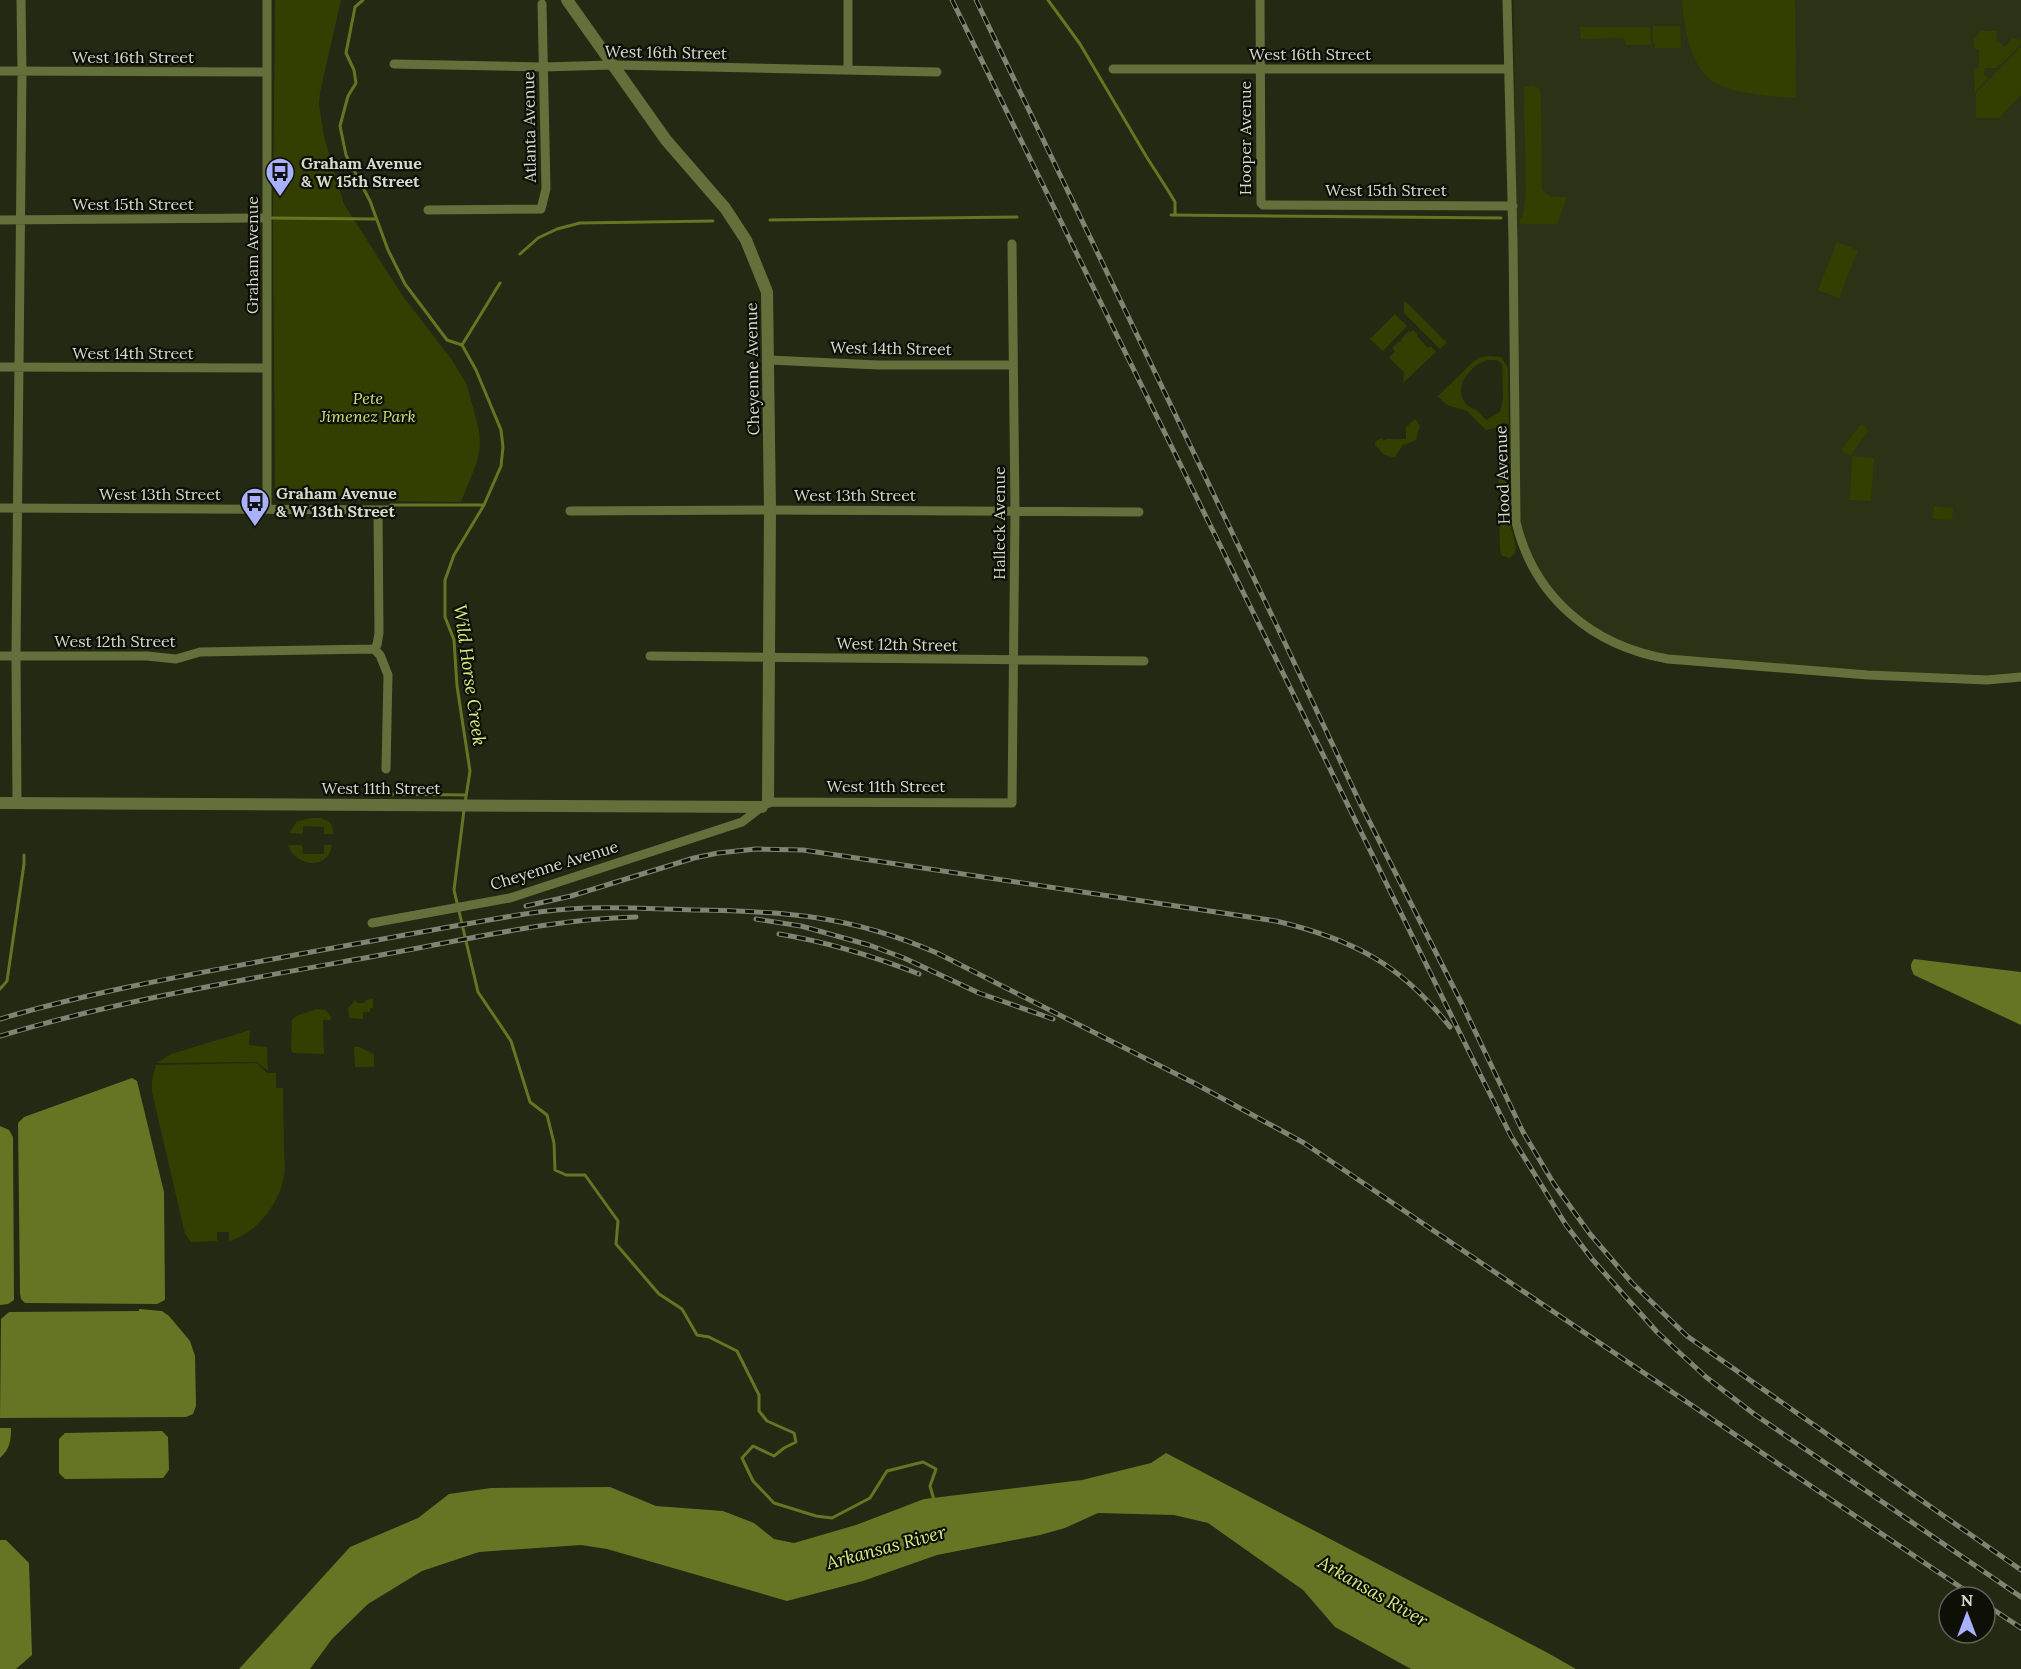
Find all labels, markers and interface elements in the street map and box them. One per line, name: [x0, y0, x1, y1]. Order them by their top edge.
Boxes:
street label: West 16th Street: [605, 41, 728, 63]
street label: West 16th Street: [1249, 44, 1372, 64]
street label: West 16th Street: [72, 47, 195, 67]
street label: Atlanta Avenue: [518, 71, 540, 184]
street label: Hooper Avenue: [1235, 80, 1255, 195]
place label: Graham Avenue & W 15th Street: [301, 153, 422, 191]
bus stop icon: Graham Avenue & W 15th Street: [264, 156, 296, 198]
street label: West 15th Street: [1325, 180, 1448, 200]
street label: West 15th Street: [72, 194, 195, 214]
street label: Graham Avenue: [242, 196, 262, 314]
street label: Cheyenne Avenue: [741, 302, 763, 436]
street label: West 14th Street: [830, 337, 953, 359]
street label: West 14th Street: [72, 343, 195, 363]
park label: Pete Jimenez Park: [319, 388, 416, 426]
street label: Hood Avenue: [1490, 425, 1514, 525]
street label: Halleck Avenue: [989, 466, 1009, 580]
place label: Graham Avenue & W 13th Street: [276, 483, 397, 521]
street label: West 13th Street: [99, 484, 222, 504]
street label: West 13th Street: [794, 485, 917, 505]
bus stop icon: Graham Avenue & W 13th Street: [239, 486, 271, 528]
water label: Wild Horse Creek: [449, 603, 491, 747]
street label: West 12th Street: [54, 631, 177, 651]
street label: West 12th Street: [836, 633, 959, 655]
street label: West 11th Street: [827, 776, 946, 796]
street label: West 11th Street: [322, 778, 441, 798]
street label: Cheyenne Avenue: [488, 836, 621, 894]
water label: Arkansas River: [823, 1520, 949, 1574]
water label: Arkansas River: [1313, 1550, 1433, 1632]
north arrow: [1937, 1585, 1997, 1645]
text: N: [1961, 1590, 1973, 1610]

